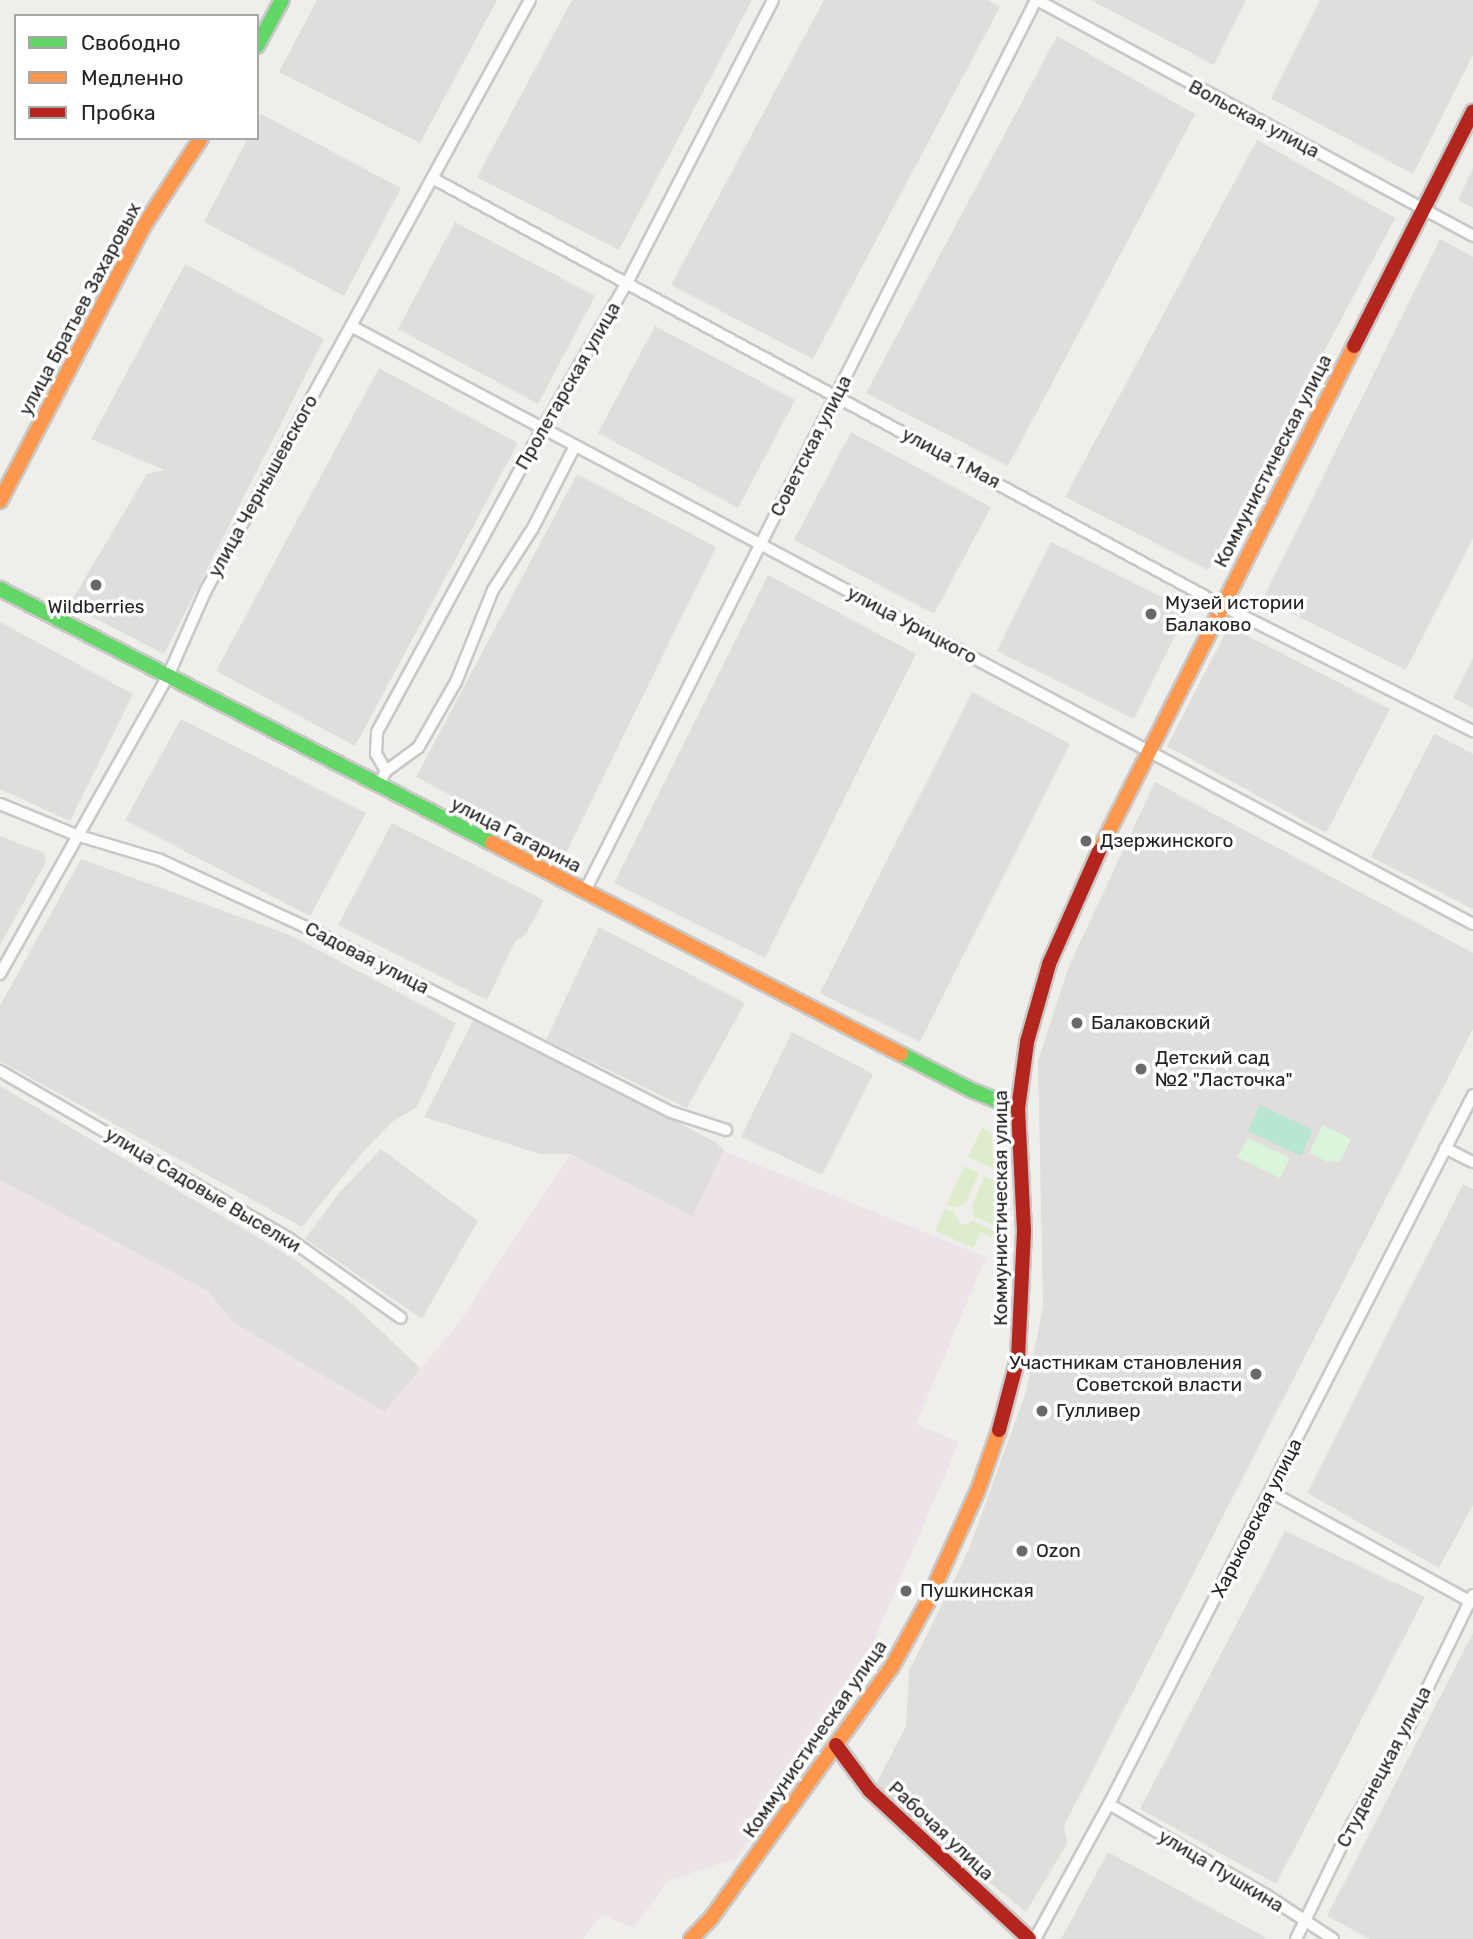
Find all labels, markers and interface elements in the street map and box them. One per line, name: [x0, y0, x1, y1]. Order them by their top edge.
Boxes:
legend: [14, 14, 259, 140]
text: Свободно: [81, 30, 181, 55]
text: Медленно: [81, 65, 184, 90]
street label: Вольская улица: [1185, 75, 1323, 163]
text: Пробка: [81, 100, 156, 125]
street label: улица Братьев Захаровых: [14, 199, 146, 419]
street label: Пролетарская улица: [511, 298, 625, 474]
street label: Коммунистическая улица: [1209, 351, 1337, 571]
street label: Советская улица: [766, 372, 856, 520]
street label: улица Чернышевского: [203, 391, 323, 581]
street label: улица 1 Мая: [898, 423, 1004, 493]
marker: Wildberries: [88, 577, 104, 593]
street label: улица Урицкого: [843, 581, 981, 669]
place label: Музей истории Балаково: [1165, 592, 1304, 636]
place label: Wildberries: [47, 596, 145, 618]
marker: Музей истории Балаково: [1143, 606, 1159, 622]
street label: улица Гагарина: [447, 792, 585, 878]
place label: Дзержинского: [1100, 830, 1233, 852]
marker: Дзержинского: [1078, 833, 1094, 849]
street label: Садовая улица: [301, 917, 433, 999]
place label: Балаковский: [1091, 1012, 1210, 1034]
marker: Балаковский: [1069, 1015, 1085, 1031]
place label: Детский сад №2 "Ласточка": [1155, 1047, 1293, 1091]
marker: Детский сад №2 "Ласточка": [1133, 1061, 1149, 1077]
street label: Коммунистическая улица: [990, 1090, 1012, 1326]
street label: улица Садовые Выселки: [101, 1123, 305, 1257]
place label: Участникам становления Советской власти: [1009, 1352, 1242, 1396]
marker: Участникам становления Советской власти: [1248, 1366, 1264, 1382]
place label: Гулливер: [1056, 1400, 1140, 1422]
marker: Гулливер: [1034, 1403, 1050, 1419]
street label: Харьковская улица: [1207, 1435, 1307, 1601]
place label: Ozon: [1036, 1540, 1081, 1562]
marker: Ozon: [1014, 1543, 1030, 1559]
place label: Пушкинская: [920, 1580, 1034, 1602]
marker: Пушкинская: [898, 1583, 914, 1599]
street label: Коммунистическая улица: [738, 1636, 892, 1842]
street label: Студенецкая улица: [1332, 1683, 1436, 1851]
street label: Рабочая улица: [884, 1777, 998, 1885]
street label: улица Пушкина: [1154, 1825, 1288, 1917]

